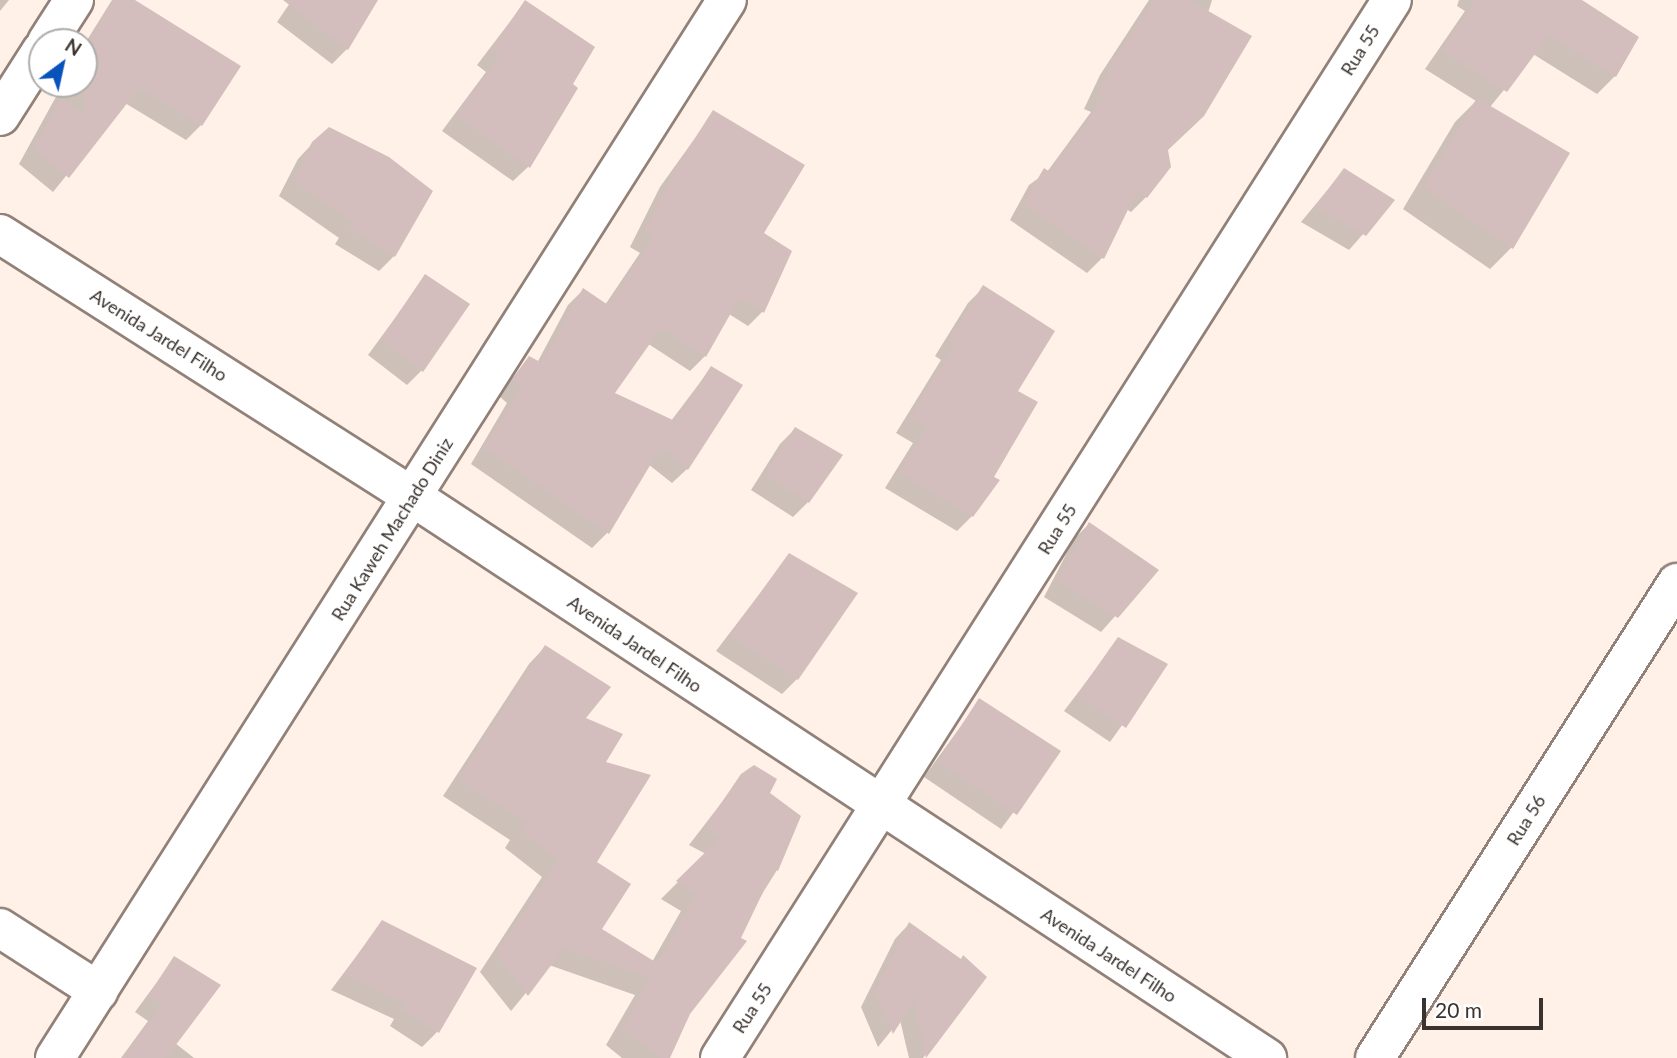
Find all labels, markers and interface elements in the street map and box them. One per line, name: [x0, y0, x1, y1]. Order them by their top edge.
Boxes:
street label: Rua 55: [1336, 21, 1384, 79]
north arrow: [28, 28, 98, 98]
text: N: [61, 33, 86, 60]
street label: Avenida Jardel Filho: [86, 284, 232, 386]
street label: Rua Kaweh Machado Diniz: [327, 434, 457, 624]
street label: Rua 55: [1033, 500, 1081, 558]
street label: Avenida Jardel Filho: [564, 591, 706, 697]
street label: Rua 56: [1502, 791, 1550, 849]
street label: Avenida Jardel Filho: [1037, 903, 1181, 1007]
street label: Rua 55: [728, 979, 776, 1037]
scale bar: [1425, 984, 1546, 1028]
text: 20 m: [1435, 997, 1482, 1022]

